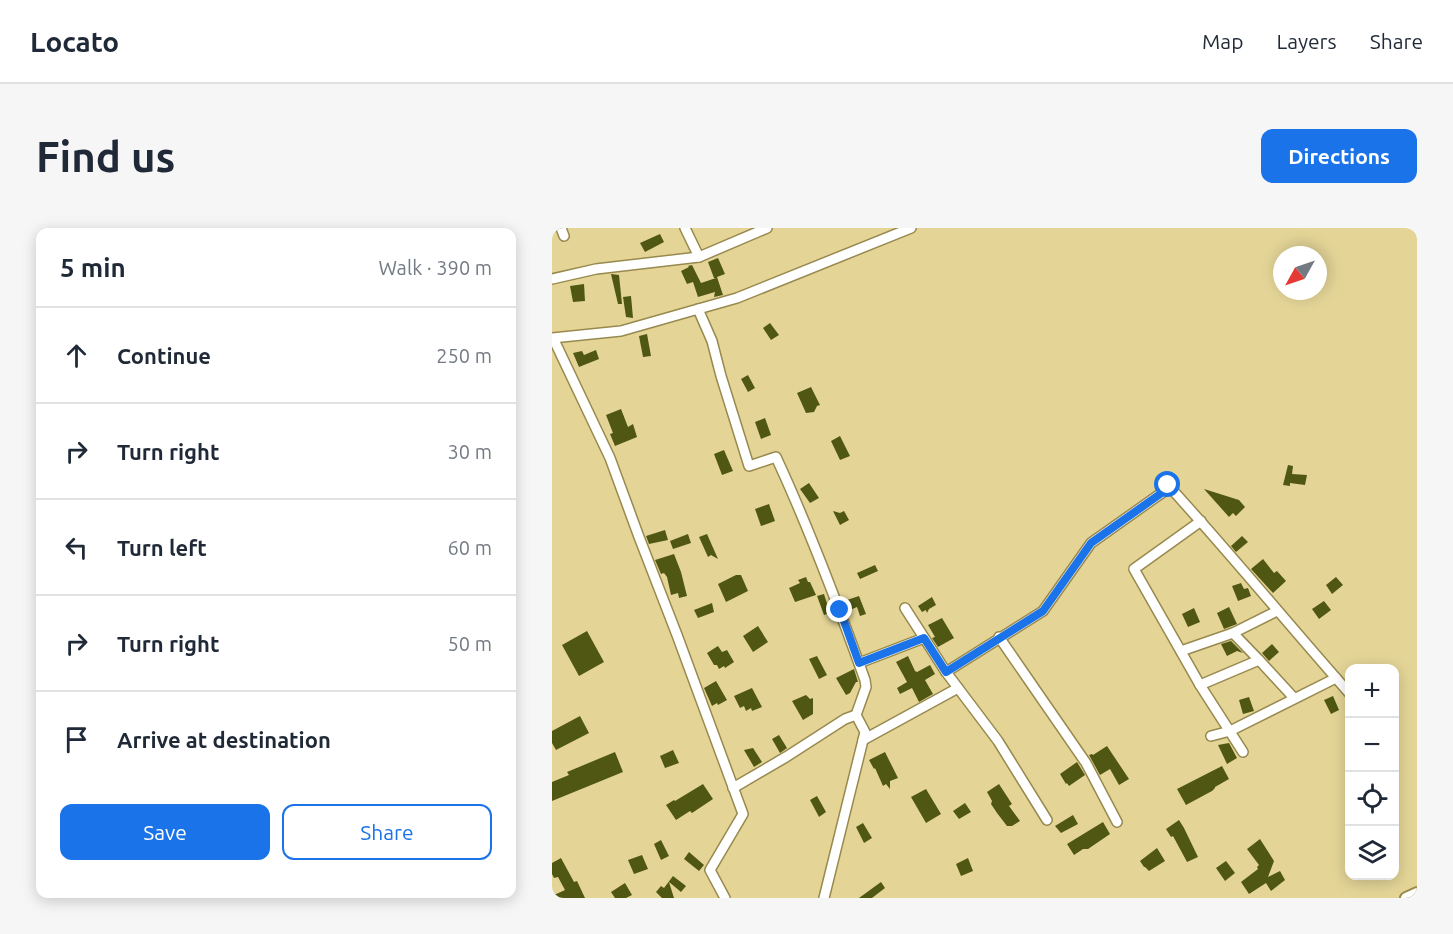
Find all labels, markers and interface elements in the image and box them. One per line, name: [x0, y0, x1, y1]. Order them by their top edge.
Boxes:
text: Locato: [30, 26, 119, 57]
text: Map: [1202, 29, 1243, 53]
text: Layers: [1276, 29, 1337, 53]
text: Share: [1370, 29, 1423, 53]
button: Directions: [1261, 129, 1417, 183]
text: Find us: [36, 133, 175, 180]
north arrow: [1273, 246, 1327, 300]
text: 5 min: [60, 253, 126, 282]
text: Walk · 390 m: [379, 256, 492, 279]
icon: ahead: [60, 339, 93, 372]
text: Continue: [117, 343, 211, 368]
text: 250 m: [436, 344, 492, 367]
icon: right: [60, 435, 93, 468]
text: Turn right: [117, 439, 219, 464]
text: 30 m: [448, 440, 492, 463]
route start: [1154, 471, 1180, 497]
icon: left: [60, 531, 93, 564]
text: Turn left: [117, 535, 207, 560]
text: 60 m: [448, 536, 492, 559]
route end: [826, 596, 852, 622]
icon: right: [60, 627, 93, 660]
text: Turn right: [117, 631, 219, 656]
text: 50 m: [448, 632, 492, 655]
map controls: [1345, 664, 1399, 880]
button: +: [1345, 664, 1399, 718]
button: −: [1345, 718, 1399, 772]
icon: arrive: [60, 723, 93, 756]
text: Arrive at destination: [117, 727, 331, 752]
button: locate: [1345, 772, 1399, 826]
button: Save: [60, 804, 270, 860]
button: Share: [282, 804, 492, 860]
button: layers: [1345, 826, 1399, 880]

